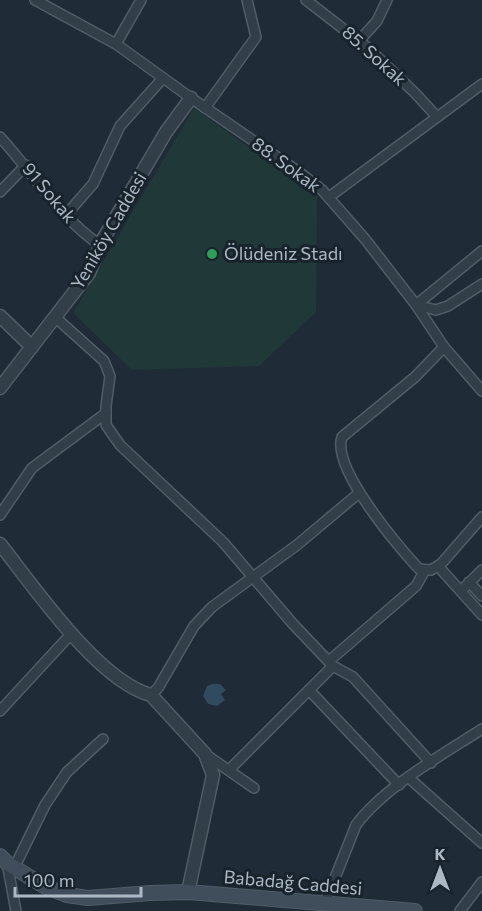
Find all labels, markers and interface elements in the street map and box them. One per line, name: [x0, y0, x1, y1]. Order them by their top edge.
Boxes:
street label: 85. Sokak: [338, 21, 412, 90]
street label: 88. Sokak: [248, 132, 325, 197]
street label: 91 Sokak: [18, 158, 82, 227]
street label: Yeniköy Caddesi: [66, 168, 151, 293]
place label: Ölüdeniz Stadı: [224, 242, 343, 264]
marker: Ölüdeniz Stadı: [205, 247, 219, 261]
north arrow: [410, 839, 470, 899]
text: K: [434, 844, 446, 863]
scale bar: [15, 860, 141, 898]
street label: Babadağ Caddesi: [223, 865, 363, 899]
text: 100 m: [24, 869, 74, 891]

